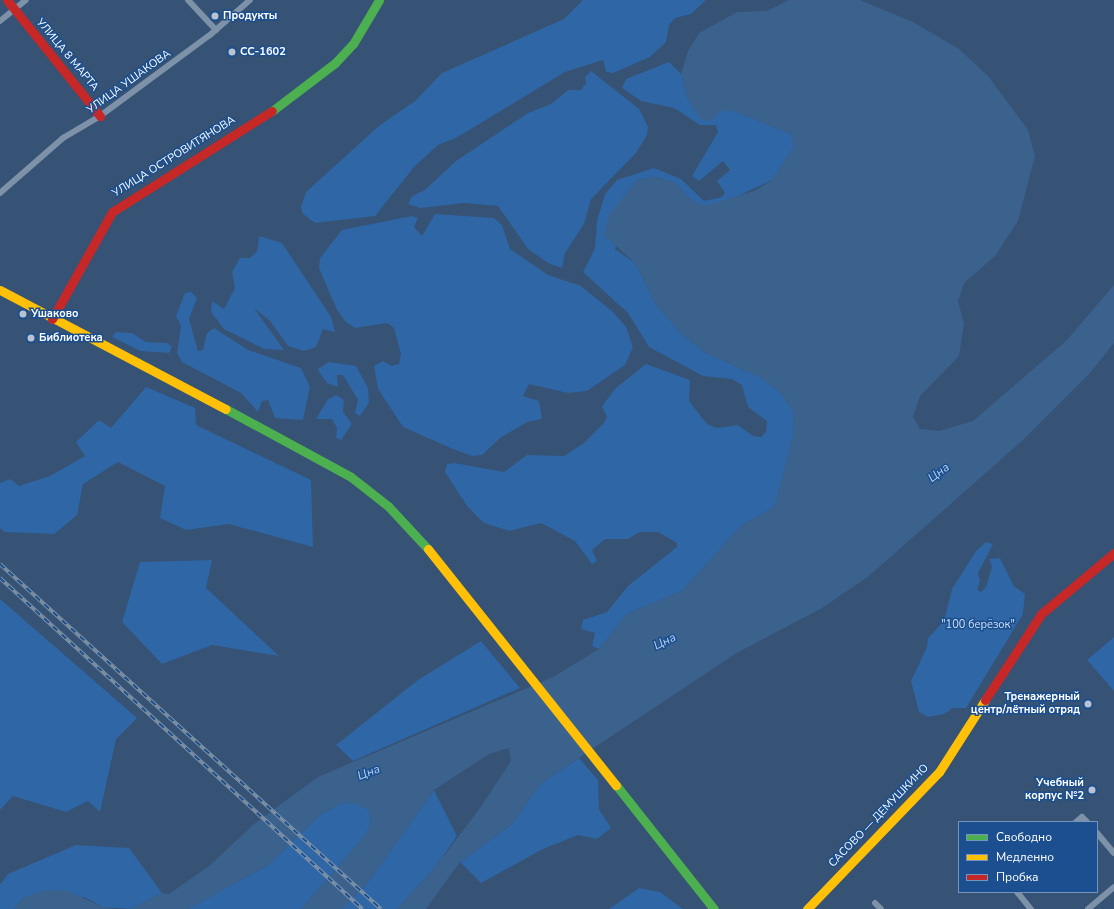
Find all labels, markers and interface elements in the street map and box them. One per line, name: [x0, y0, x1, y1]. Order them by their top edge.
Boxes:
place label: Продукты: [223, 9, 277, 23]
marker: Продукты: [210, 11, 220, 21]
street label: УЛИЦА 8 МАРТА: [33, 16, 101, 94]
place label: СС-1602: [240, 45, 286, 59]
street label: УЛИЦА УШАКОВА: [85, 47, 173, 117]
marker: СС-1602: [227, 47, 237, 57]
street label: УЛИЦА ОСТРОВИТЯНОВА: [110, 114, 238, 200]
place label: Ушаково: [31, 307, 78, 321]
marker: Ушаково: [18, 309, 28, 319]
place label: Библиотека: [39, 331, 103, 345]
marker: Библиотека: [26, 333, 36, 343]
water label: Цна: [925, 460, 953, 486]
park label: "100 берёзок": [941, 618, 1015, 632]
water label: Цна: [652, 630, 678, 654]
place label: Тренажерный центр/лётный отряд: [971, 691, 1080, 717]
marker: Тренажерный центр/лётный отряд: [1083, 699, 1093, 709]
water label: Цна: [356, 762, 382, 784]
street label: САСОВО — ДЕМУШКИНО: [826, 762, 932, 870]
place label: Учебный корпус №2: [1025, 777, 1084, 803]
marker: Учебный корпус №2: [1087, 785, 1097, 795]
legend: [958, 821, 1098, 893]
text: Свободно: [996, 829, 1052, 845]
text: Медленно: [996, 849, 1054, 865]
text: Пробка: [996, 869, 1039, 885]

